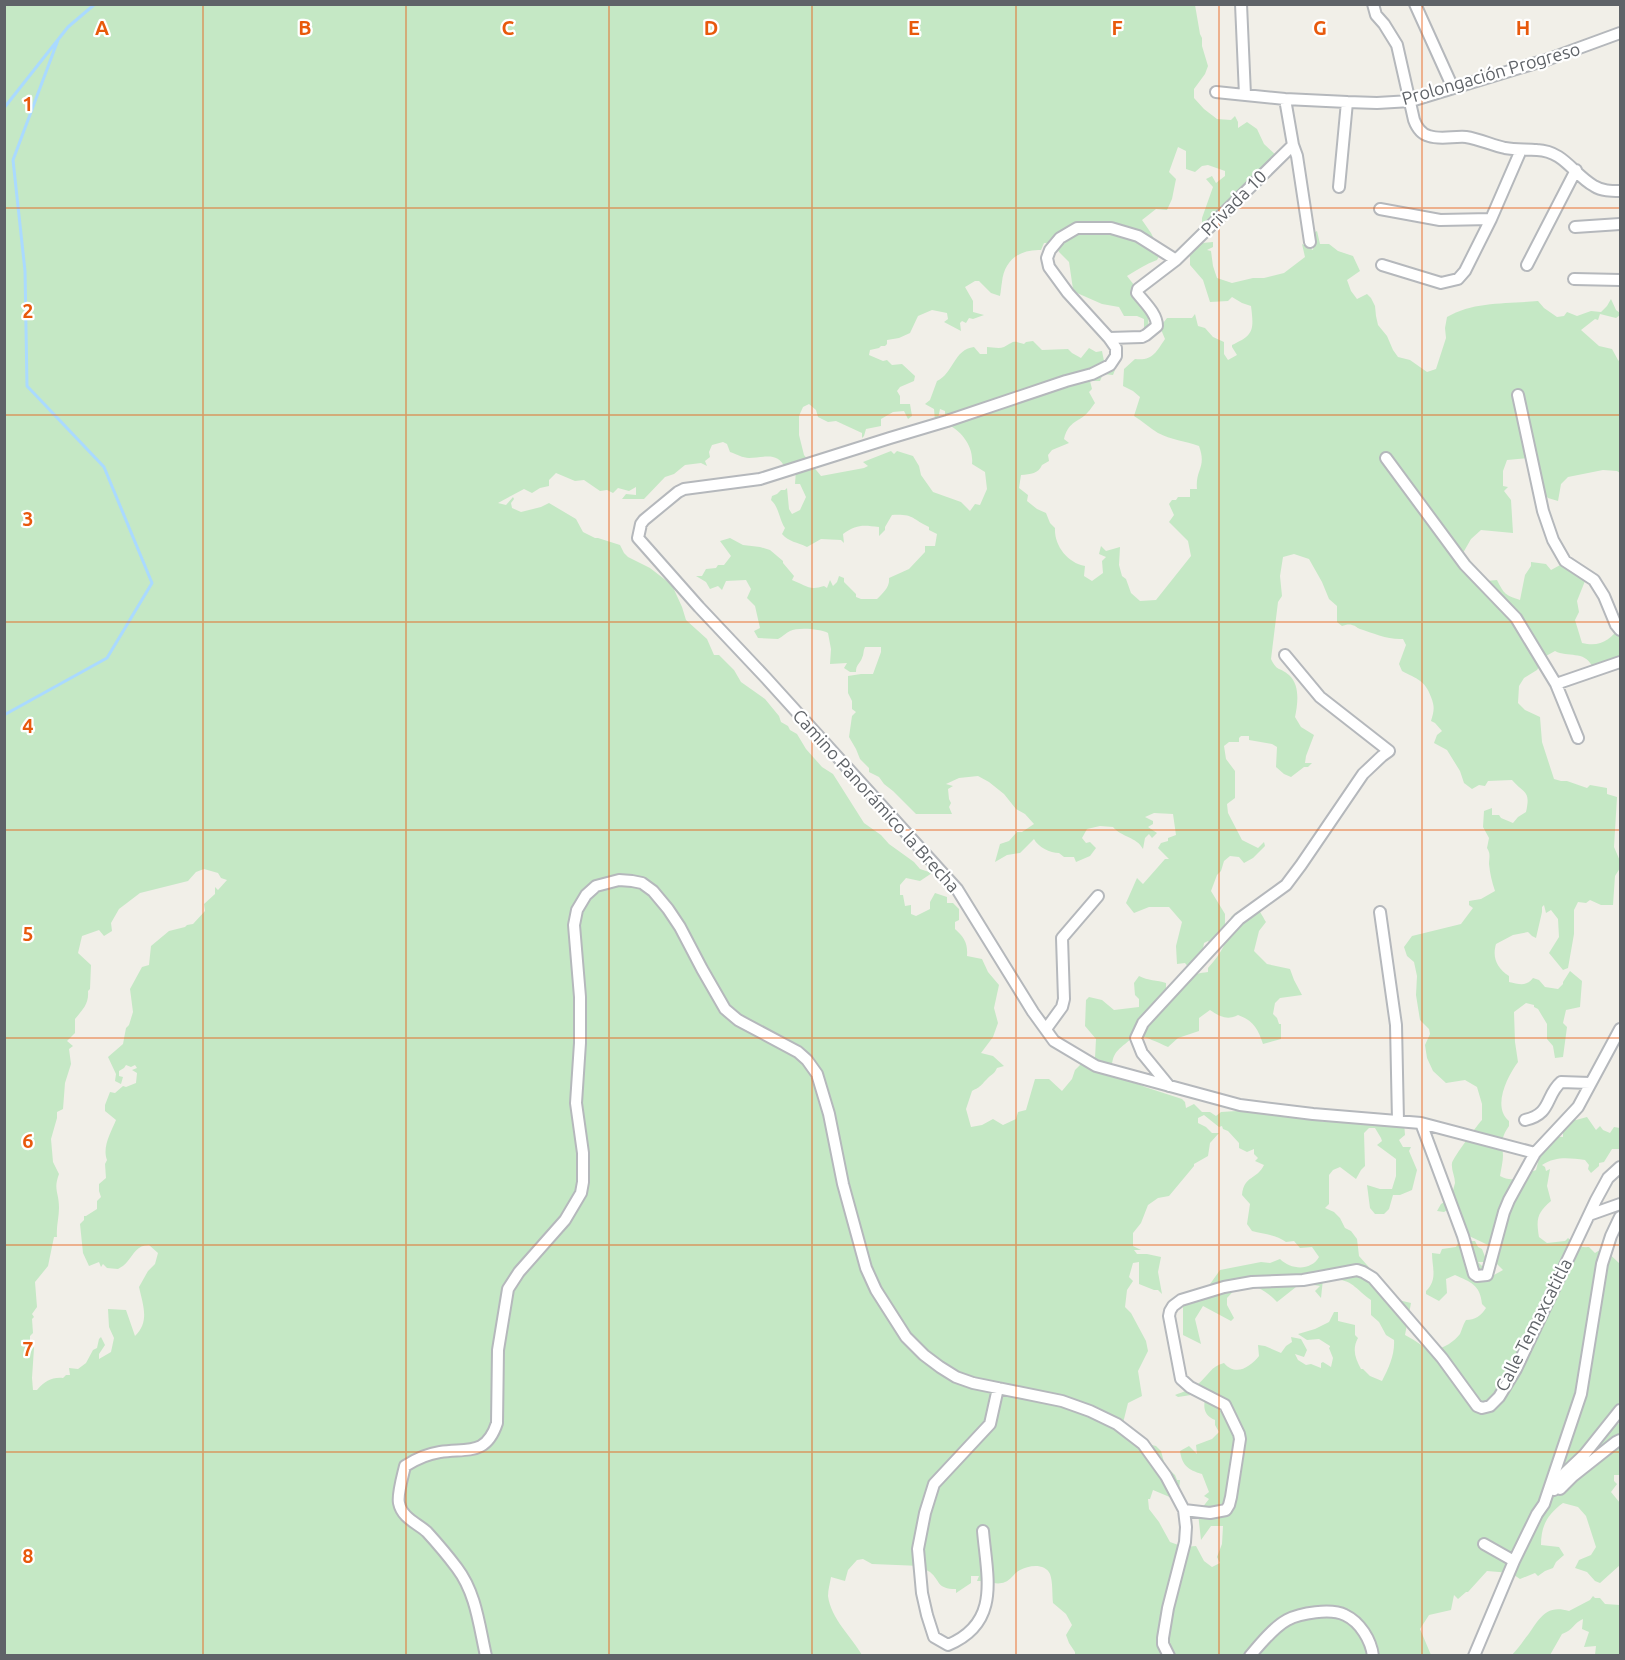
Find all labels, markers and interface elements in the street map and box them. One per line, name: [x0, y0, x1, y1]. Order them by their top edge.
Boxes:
text: A: [95, 16, 109, 39]
text: B: [298, 16, 312, 39]
text: C: [502, 16, 515, 39]
text: D: [704, 16, 718, 39]
text: E: [908, 16, 920, 39]
text: F: [1111, 16, 1123, 39]
text: G: [1313, 16, 1327, 39]
text: H: [1516, 16, 1530, 39]
street label: Prolongación Progreso: [1399, 38, 1582, 108]
text: 1: [22, 92, 34, 115]
street label: Privada 10: [1196, 165, 1270, 239]
text: 2: [22, 299, 34, 322]
text: 3: [22, 507, 34, 530]
street label: Camino Panorámico la Brecha: [789, 705, 964, 896]
text: 4: [22, 714, 34, 737]
text: 5: [22, 922, 34, 945]
text: 6: [22, 1129, 34, 1152]
street label: Calle Temaxcatitla: [1491, 1255, 1575, 1394]
text: 7: [22, 1337, 34, 1360]
text: 8: [22, 1544, 34, 1567]

